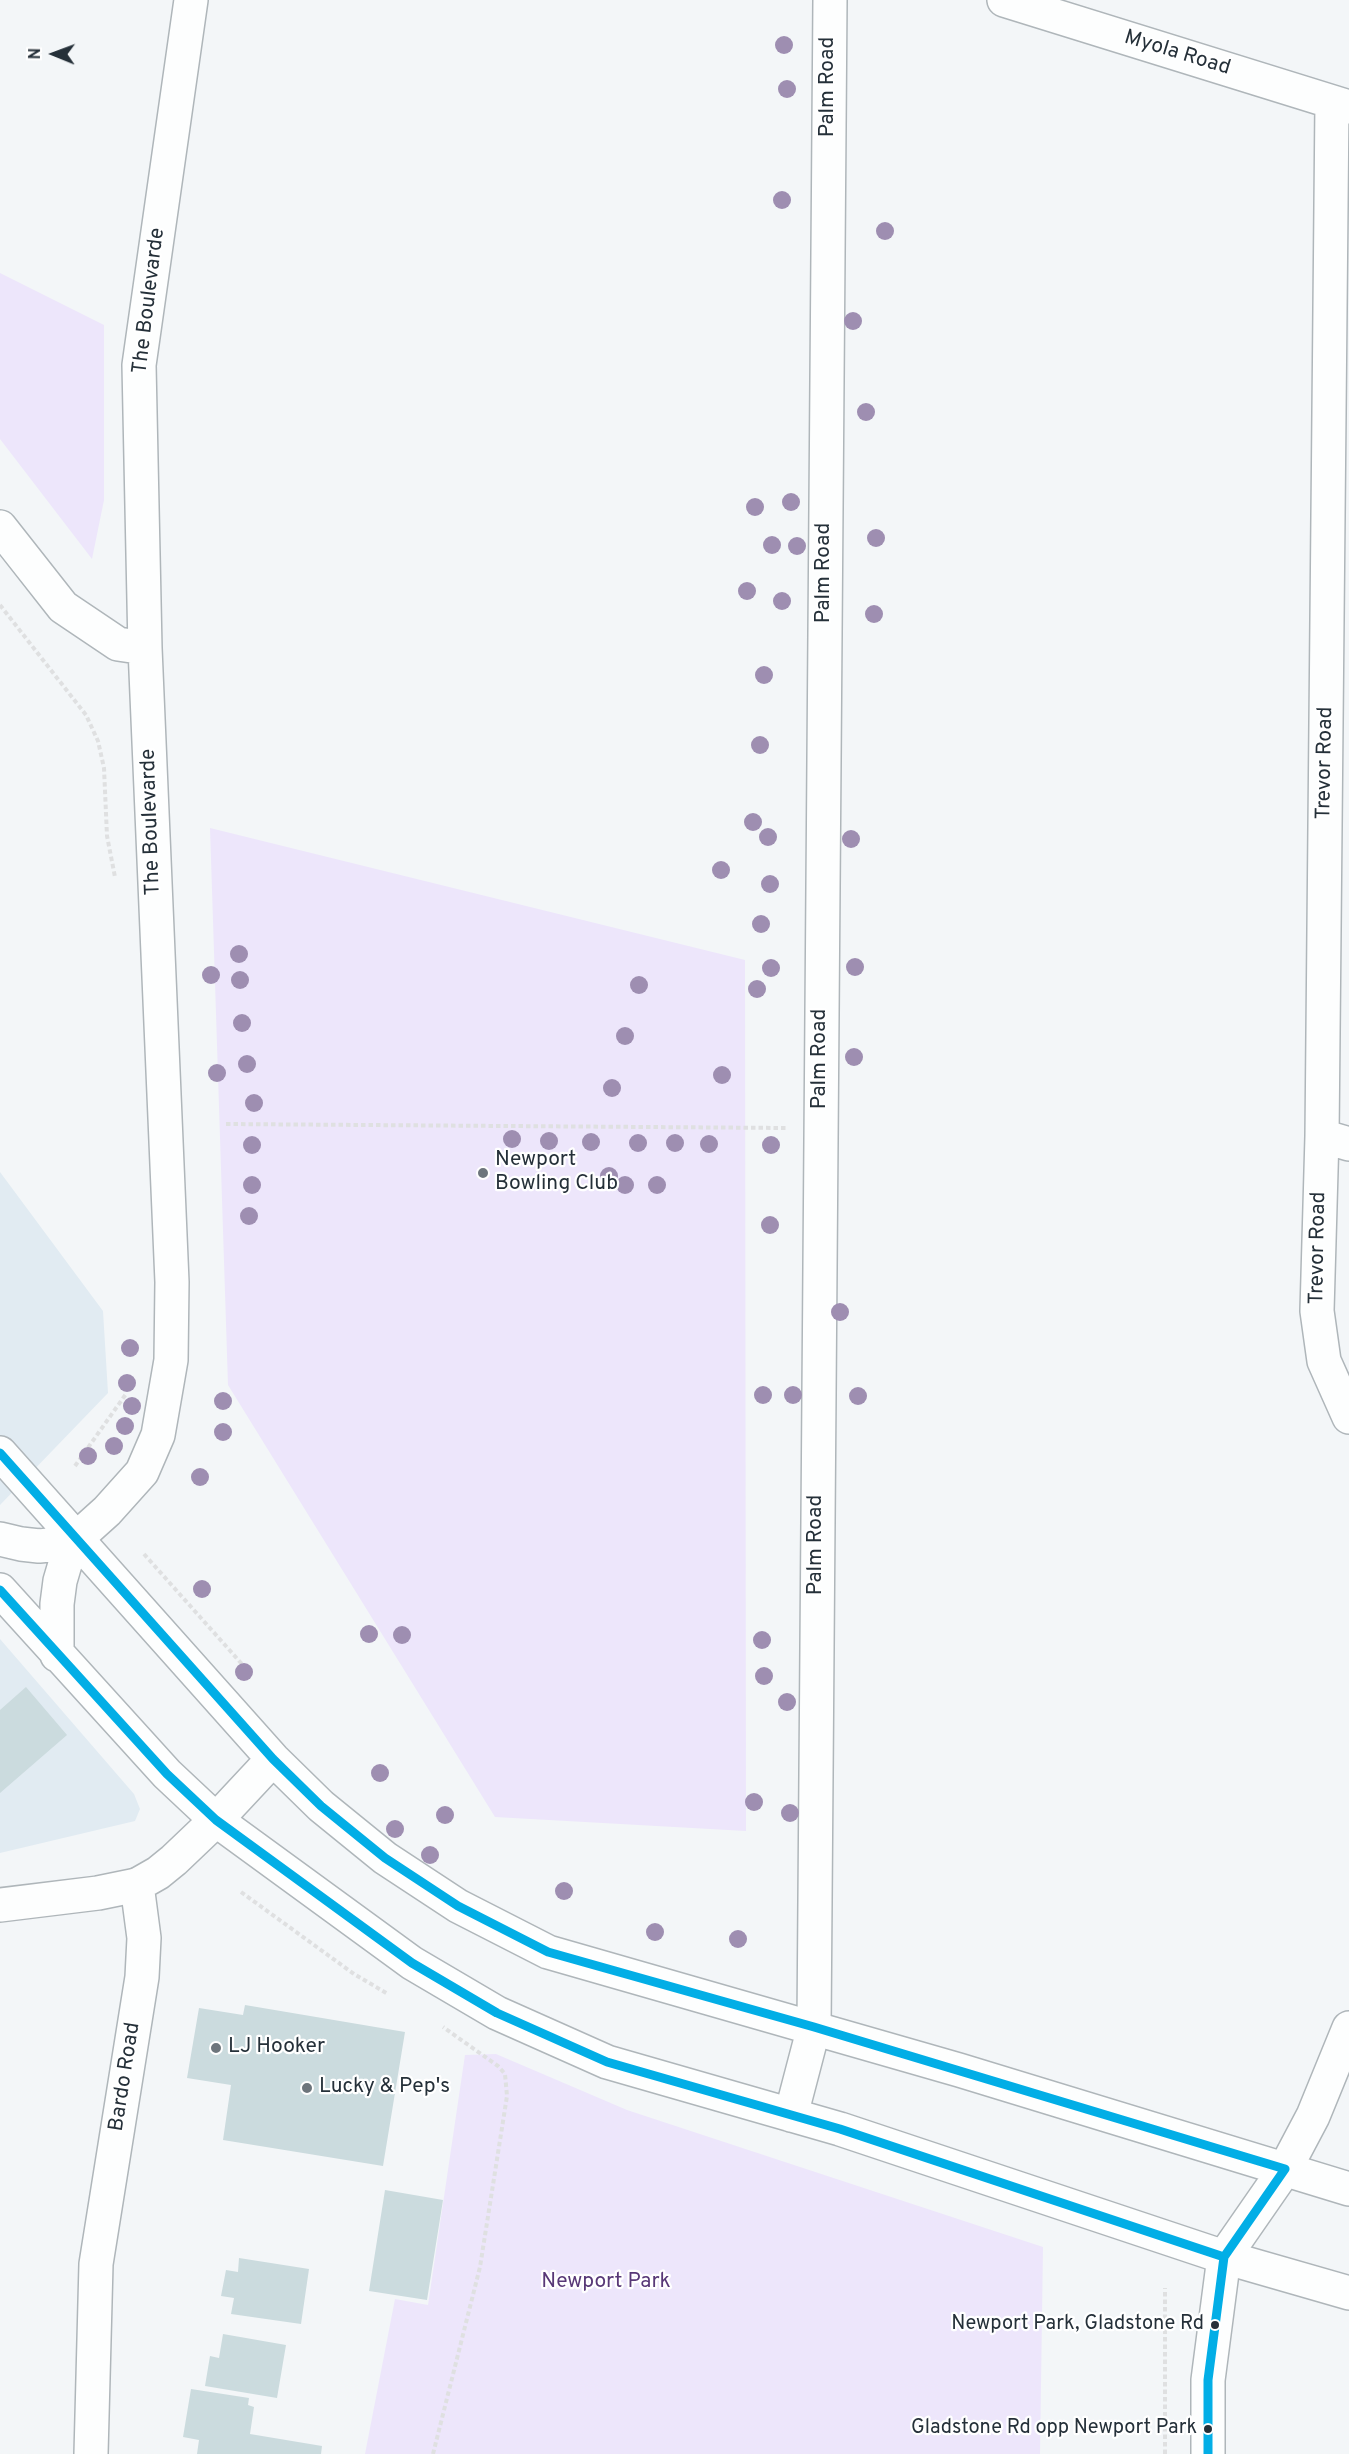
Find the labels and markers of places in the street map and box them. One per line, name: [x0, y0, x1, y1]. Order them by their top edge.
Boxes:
place label: Newport Bowling Club: [495, 1148, 618, 1198]
marker: Newport Bowling Club: [476, 1166, 490, 1180]
place label: LJ Hooker: [228, 2035, 325, 2061]
marker: LJ Hooker: [209, 2041, 223, 2055]
place label: Lucky & Pep's: [319, 2075, 450, 2101]
marker: Lucky & Pep's: [300, 2081, 314, 2095]
place label: Newport Park, Gladstone Rd: [951, 2313, 1204, 2337]
marker: Newport Park, Gladstone Rd: [1209, 2319, 1221, 2331]
place label: Gladstone Rd opp Newport Park: [911, 2417, 1197, 2441]
marker: Gladstone Rd opp Newport Park: [1202, 2423, 1214, 2435]

